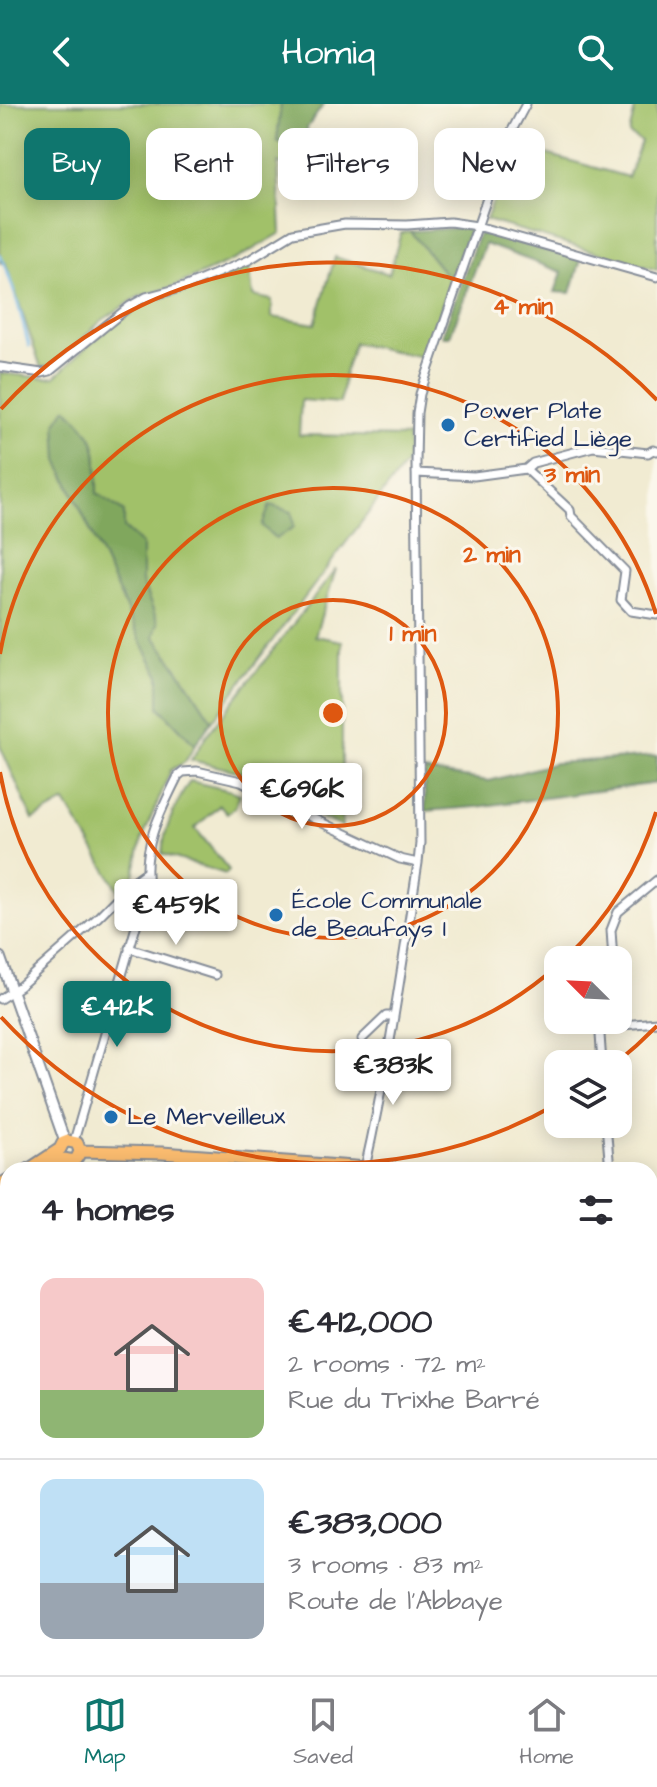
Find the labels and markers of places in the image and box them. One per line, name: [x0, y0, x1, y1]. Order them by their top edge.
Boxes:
place label: Power Plate Certified Liège: [464, 394, 632, 457]
marker: Power Plate Certified Liège: [439, 416, 457, 434]
centre of rings: [319, 699, 347, 727]
pin: €696K: [246, 763, 358, 831]
pin: €459K: [120, 879, 232, 947]
place label: École Communale de Beaufays I: [292, 884, 482, 947]
marker: École Communale de Beaufays I: [267, 906, 285, 924]
pin: €412K: [61, 981, 173, 1049]
pin: €383K: [337, 1039, 449, 1107]
place label: Le Merveilleux: [127, 1100, 286, 1134]
marker: Le Merveilleux: [102, 1108, 120, 1126]

